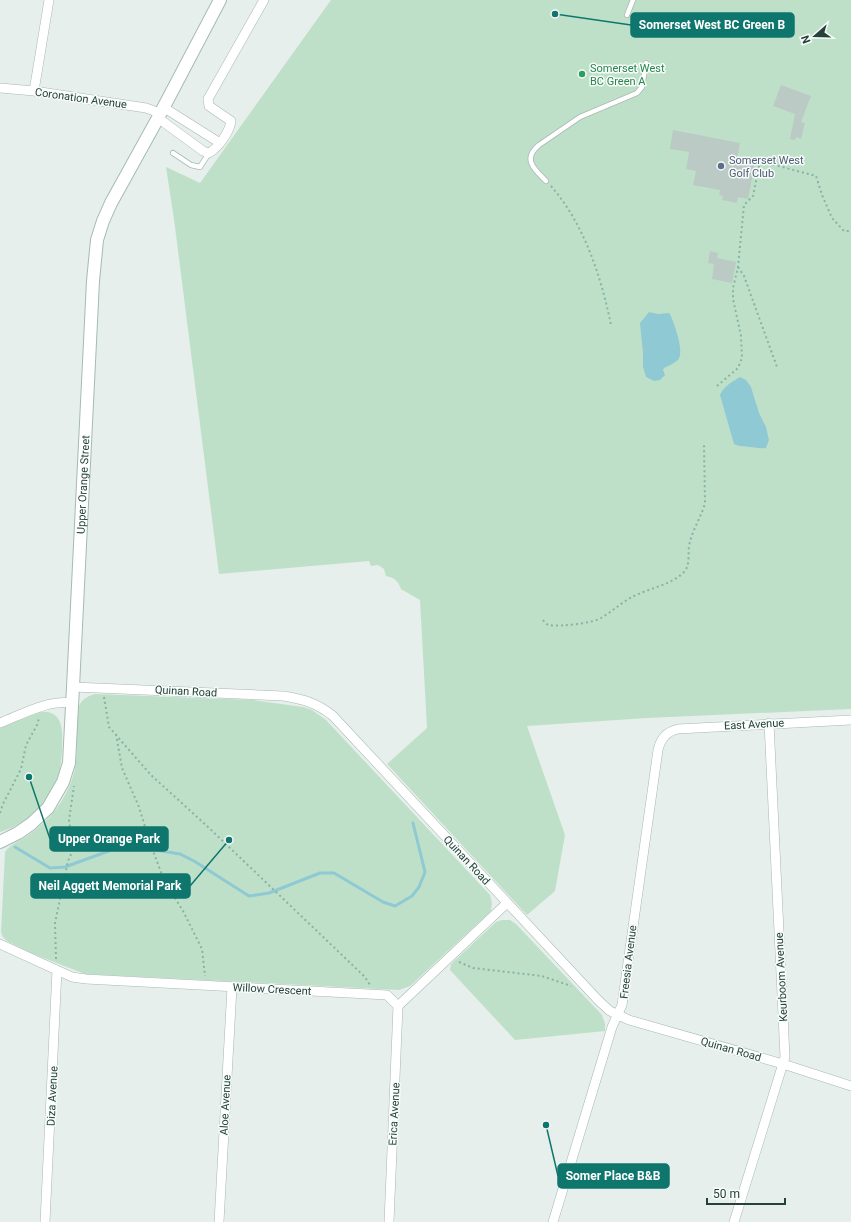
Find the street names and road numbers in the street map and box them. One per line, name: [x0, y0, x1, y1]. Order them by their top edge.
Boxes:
street label: Coronation Avenue: [34, 86, 128, 111]
street label: Upper Orange Street: [75, 435, 92, 534]
street label: Quinan Road: [154, 683, 217, 700]
street label: East Avenue: [724, 716, 785, 733]
street label: Quinan Road: [441, 833, 493, 888]
street label: Freesia Avenue: [618, 924, 639, 1000]
street label: Keurboom Avenue: [773, 932, 790, 1022]
street label: Willow Crescent: [232, 981, 312, 998]
street label: Quinan Road: [699, 1035, 763, 1064]
street label: Diza Avenue: [44, 1066, 61, 1126]
street label: Aloe Avenue: [217, 1074, 234, 1136]
street label: Erica Avenue: [386, 1082, 403, 1146]

